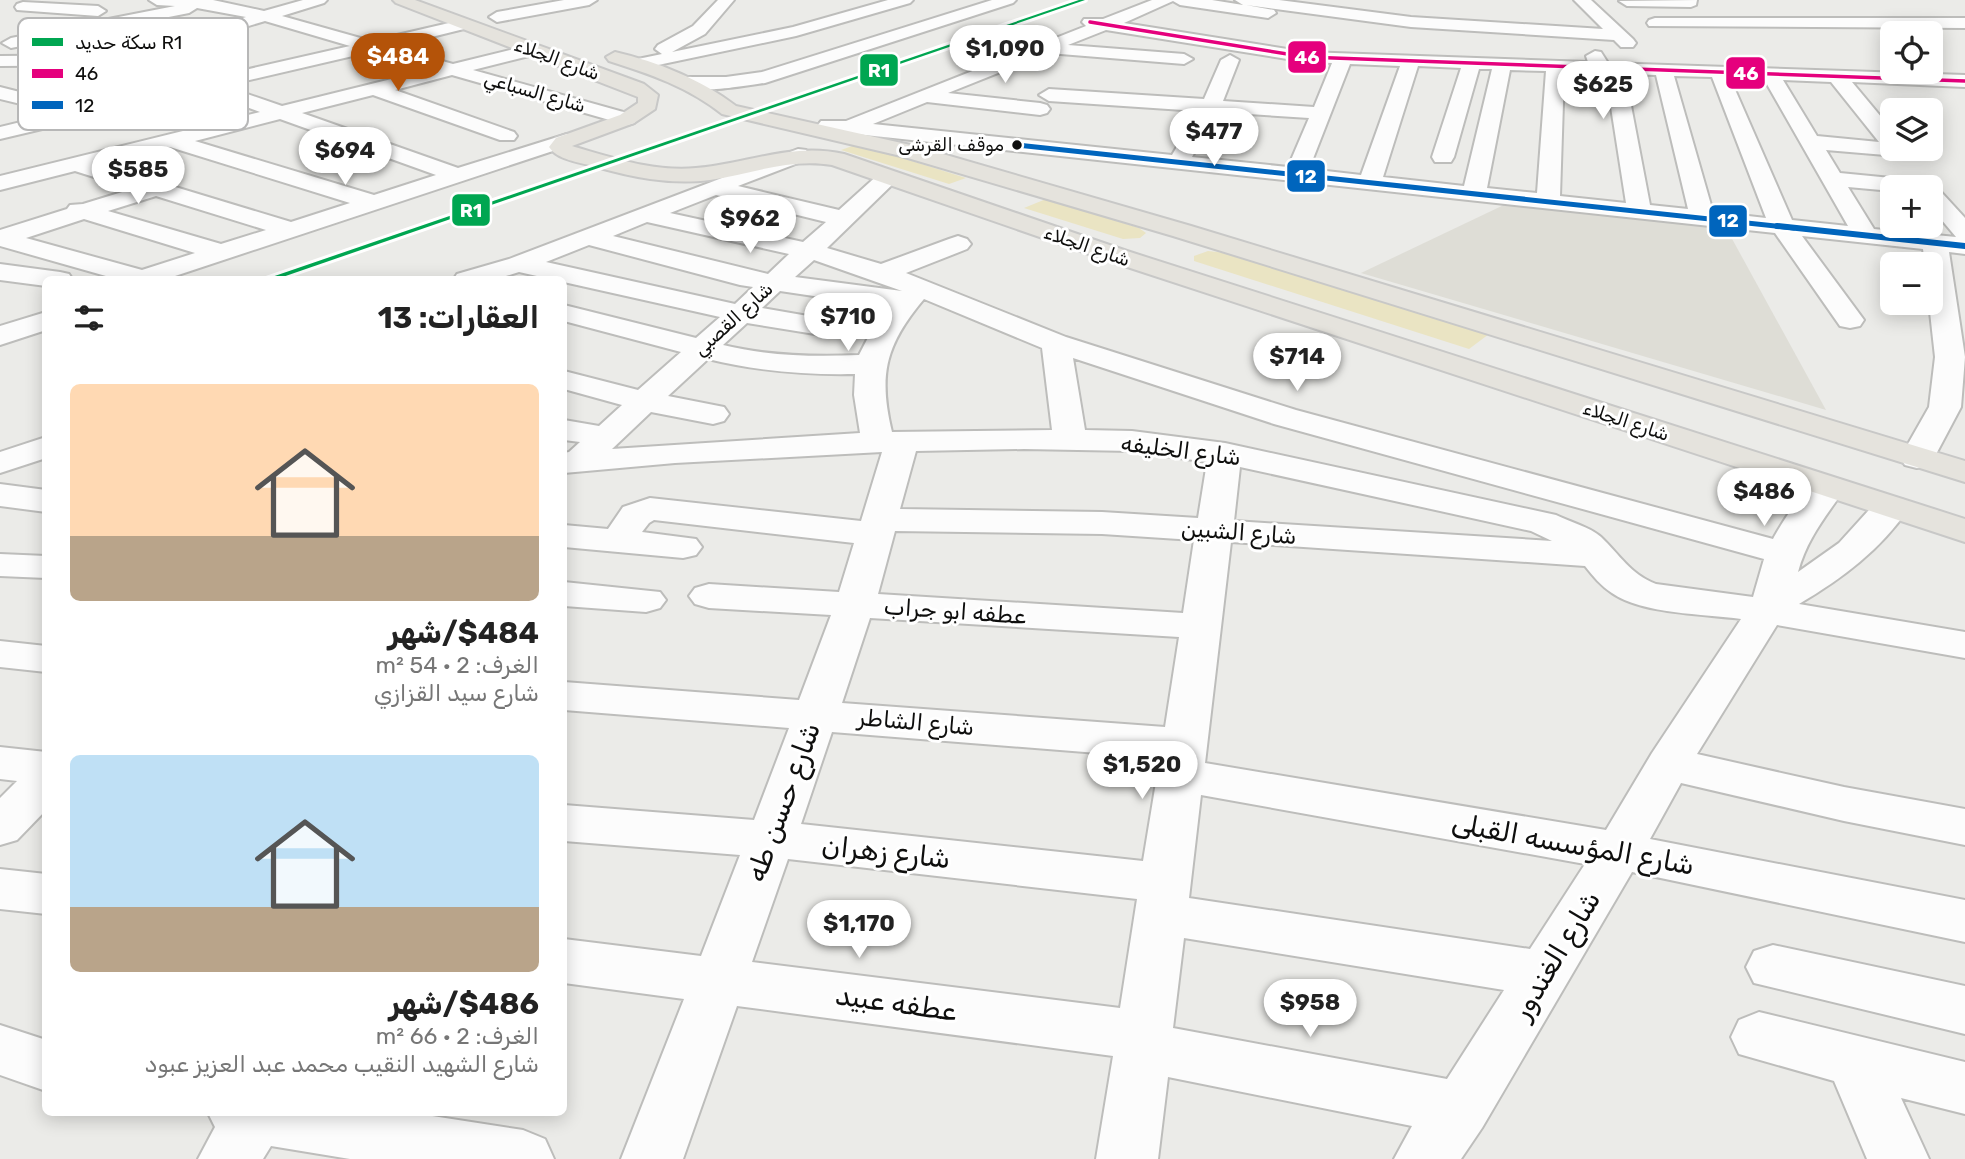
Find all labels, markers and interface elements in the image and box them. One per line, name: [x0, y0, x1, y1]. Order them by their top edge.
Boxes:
legend: [18, 18, 248, 130]
map controls: [1880, 21, 1943, 315]
button: locate: [1880, 21, 1943, 84]
pin: $1,090: [948, 25, 1062, 85]
text: سكة حديد R1: [75, 31, 182, 54]
street label: شارع الجلاء: [510, 33, 603, 87]
pin: $484: [357, 34, 439, 93]
text: $1,090: [965, 34, 1045, 62]
line badge: 46: [1287, 40, 1327, 74]
text: $484: [367, 42, 429, 70]
text: 46: [1294, 46, 1320, 69]
line badge: R1: [859, 53, 899, 87]
line badge: 46: [1725, 56, 1766, 90]
text: R1: [868, 59, 890, 82]
pin: $625: [1562, 61, 1644, 121]
text: 46: [75, 62, 98, 85]
text: 46: [1733, 62, 1759, 85]
street label: شارع السباعي: [481, 67, 588, 120]
text: $625: [1573, 70, 1633, 98]
text: 12: [75, 94, 94, 117]
button: layers: [1880, 98, 1943, 161]
pin: $477: [1173, 108, 1255, 168]
text: $477: [1186, 117, 1242, 145]
pin: $694: [304, 128, 386, 187]
place label: موقف القرشى: [898, 134, 1004, 156]
text: $694: [315, 136, 375, 164]
marker: موقف القرشى: [1010, 138, 1024, 152]
pin: $585: [97, 146, 179, 206]
text: $585: [108, 155, 168, 183]
line badge: 12: [1286, 159, 1326, 193]
text: 12: [1295, 165, 1317, 188]
button: +: [1880, 175, 1943, 238]
line badge: R1: [451, 193, 491, 227]
pin: $962: [709, 196, 791, 255]
text: R1: [460, 199, 482, 222]
text: $962: [720, 204, 780, 232]
line badge: 12: [1708, 204, 1748, 238]
text: 12: [1717, 209, 1739, 232]
street label: شارع الجلاء: [1040, 221, 1133, 273]
button: −: [1880, 252, 1943, 315]
street label: شارع القصبي: [688, 277, 780, 363]
pin: $710: [807, 294, 889, 353]
icon: filters: [70, 299, 108, 337]
text: العقارات: 13: [378, 300, 539, 336]
text: $710: [820, 302, 876, 330]
pin: $714: [1256, 334, 1338, 393]
text: $714: [1269, 342, 1325, 370]
street label: شارع الجلاء: [1579, 396, 1672, 448]
street label: شارع الخليفه: [1119, 429, 1243, 473]
icon: home: [242, 430, 368, 556]
pin: $486: [1723, 468, 1805, 528]
text: $486: [1733, 477, 1795, 505]
street label: شارع الشبين: [1180, 514, 1298, 552]
street label: عطفه ابو جراب: [883, 592, 1027, 630]
text: $484/شهر: [388, 615, 539, 651]
text: الغرف: 2 · 54 m²: [376, 651, 539, 679]
text: شارع سيد القزازي: [374, 679, 539, 707]
street label: شارع الشاطر: [854, 703, 975, 743]
street label: شارع حسن طه: [739, 718, 830, 887]
pin: $1,520: [1085, 742, 1199, 801]
text: $1,520: [1103, 750, 1181, 778]
icon: home: [242, 801, 368, 927]
street label: شارع المؤسسه القبلى: [1449, 806, 1697, 885]
street label: شارع زهران: [820, 829, 952, 878]
street label: شارع الغندور: [1504, 885, 1610, 1029]
pin: $1,170: [802, 900, 916, 960]
text: $1,170: [823, 909, 895, 937]
street label: عطفه عبيد: [833, 978, 959, 1028]
pin: $958: [1269, 979, 1351, 1039]
text: $486/شهر: [389, 986, 539, 1022]
text: $958: [1280, 988, 1340, 1016]
text: الغرف: 2 · 66 m²: [376, 1022, 539, 1050]
text: شارع الشهيد النقيب محمد عبد العزيز عبود: [145, 1050, 539, 1078]

